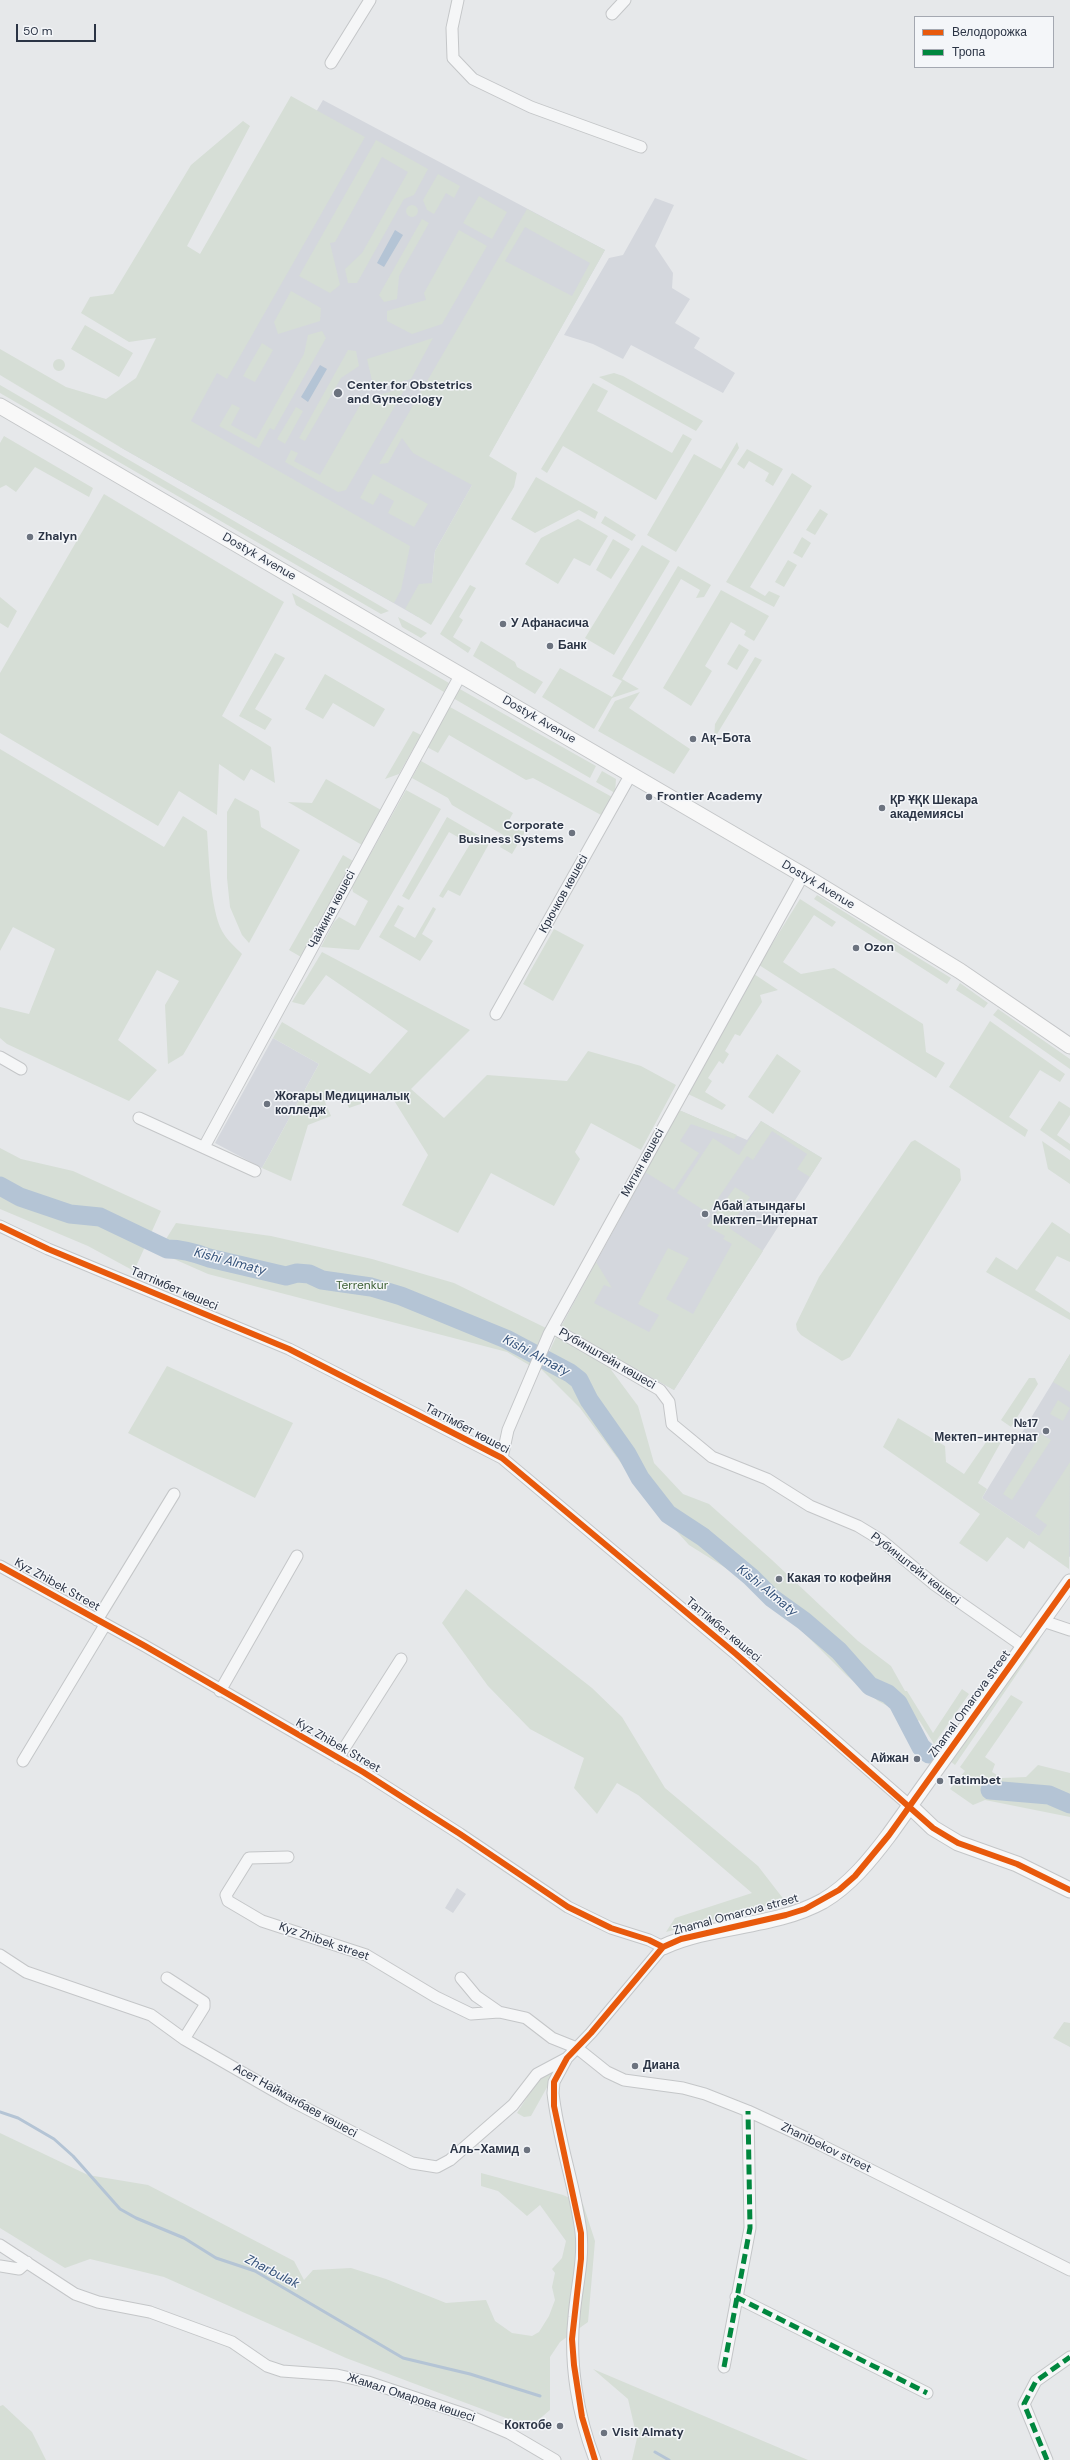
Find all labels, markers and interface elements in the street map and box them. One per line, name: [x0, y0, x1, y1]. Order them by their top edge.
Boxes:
scale bar: [18, 16, 98, 42]
legend: [914, 16, 1054, 68]
text: 50 m: [23, 23, 52, 39]
text: Велодорожка: [952, 24, 1027, 40]
text: Тропа: [952, 44, 985, 60]
place label: Center for Obstetrics and Gynecology: [347, 379, 472, 407]
marker: Center for Obstetrics and Gynecology: [332, 387, 344, 399]
place label: Zhalyn: [38, 530, 77, 544]
street label: Dostyk Avenue: [220, 530, 298, 584]
marker: Zhalyn: [25, 532, 35, 542]
place label: У Афанасича: [511, 617, 589, 631]
marker: У Афанасича: [498, 619, 508, 629]
place label: Банк: [558, 639, 587, 653]
marker: Банк: [545, 641, 555, 651]
street label: Dostyk Avenue: [500, 693, 578, 747]
place label: Ақ-Бота: [701, 732, 751, 746]
marker: Ақ-Бота: [688, 734, 698, 744]
place label: Frontier Academy: [657, 790, 763, 804]
marker: Frontier Academy: [644, 792, 654, 802]
place label: ҚР ҰҚК Шекара академиясы: [890, 794, 978, 822]
marker: ҚР ҰҚК Шекара академиясы: [877, 803, 887, 813]
place label: Corporate Business Systems: [459, 819, 564, 847]
marker: Corporate Business Systems: [567, 828, 577, 838]
street label: Крючков көшесі: [537, 852, 591, 936]
street label: Dostyk Avenue: [779, 858, 857, 912]
street label: Чайкина көшесі: [305, 868, 359, 952]
place label: Ozon: [864, 941, 894, 955]
marker: Ozon: [851, 943, 861, 953]
place label: Жоғары Медициналық колледж: [275, 1090, 409, 1118]
marker: Жоғары Медициналық колледж: [262, 1099, 272, 1109]
street label: Митин көшесі: [618, 1126, 668, 1200]
place label: Абай атындағы Мектеп-Интернат: [713, 1200, 818, 1228]
marker: Абай атындағы Мектеп-Интернат: [700, 1209, 710, 1219]
water label: Kіshі Almaty: [192, 1245, 268, 1279]
street label: Таттімбет көшесі: [128, 1264, 220, 1314]
park label: Terrenkur: [336, 1279, 388, 1293]
street label: Рубинштейн көшесі: [556, 1325, 658, 1393]
water label: Kіshі Almaty: [500, 1332, 572, 1380]
street label: Таттімбет көшесі: [422, 1401, 512, 1457]
place label: №17 Мектеп-интернат: [934, 1417, 1038, 1445]
marker: №17 Мектеп-интернат: [1041, 1426, 1051, 1436]
street label: Рубинштейн көшесі: [867, 1530, 963, 1608]
street label: Kyz Zhibek Street: [12, 1556, 102, 1614]
water label: Kіshі Almaty: [734, 1562, 800, 1620]
place label: Какая то кофейня: [787, 1572, 891, 1586]
marker: Какая то кофейня: [774, 1574, 784, 1584]
street label: Таттімбет көшесі: [683, 1594, 763, 1666]
street label: Zhamal Omarova street: [926, 1648, 1014, 1760]
street label: Kyz Zhibek Street: [293, 1716, 383, 1776]
place label: Айжан: [870, 1752, 909, 1766]
marker: Айжан: [912, 1754, 922, 1764]
place label: Tatimbet: [948, 1774, 1001, 1788]
marker: Tatimbet: [935, 1776, 945, 1786]
street label: Zhamal Omarova street: [672, 1891, 800, 1939]
street label: Kyz Zhibek street: [277, 1920, 371, 1964]
place label: Диана: [643, 2059, 680, 2073]
street label: Асет Найманбаев көшесі: [231, 2061, 359, 2141]
marker: Диана: [630, 2061, 640, 2071]
street label: Zhanibekov street: [778, 2120, 874, 2176]
place label: Аль-Хамид: [450, 2143, 519, 2157]
marker: Аль-Хамид: [522, 2145, 532, 2155]
water label: Zharbulak: [242, 2252, 302, 2292]
street label: Жамал Омарова көшесі: [345, 2371, 477, 2425]
place label: Коктобе: [504, 2419, 552, 2433]
marker: Коктобе: [555, 2421, 565, 2431]
place label: Visit Almaty: [612, 2426, 684, 2440]
marker: Visit Almaty: [599, 2428, 609, 2438]

